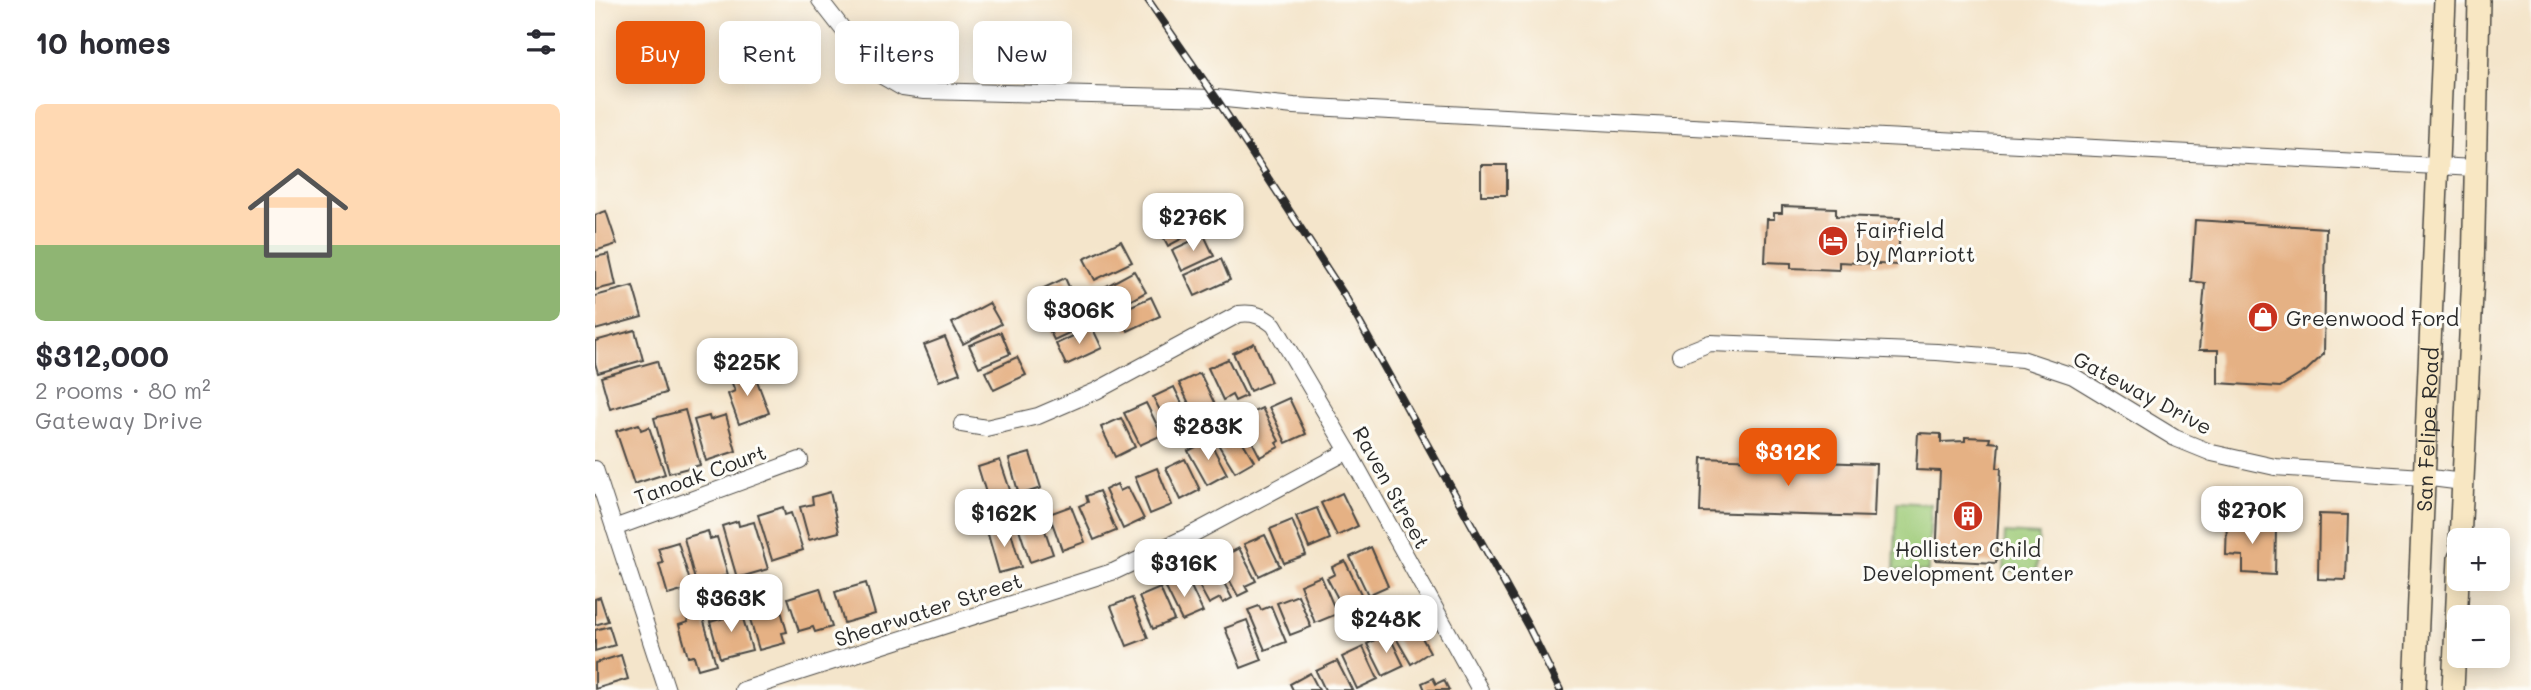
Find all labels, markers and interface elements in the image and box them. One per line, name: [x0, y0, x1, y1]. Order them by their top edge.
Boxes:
chip: Buy: [616, 21, 705, 84]
chip: Rent: [719, 21, 821, 84]
chip: Filters: [835, 21, 959, 84]
chip: New: [973, 21, 1072, 84]
text: 10 homes: [35, 22, 171, 62]
icon: filters: [522, 23, 560, 61]
icon: home: [235, 150, 361, 276]
pin: $276K: [1144, 194, 1242, 253]
text: $276K: [1159, 201, 1227, 231]
place label: Fairfield by Marriott: [1856, 216, 1975, 267]
hotel icon: Fairfield by Marriott: [1816, 224, 1850, 258]
pin: $306K: [1030, 286, 1128, 346]
text: $306K: [1043, 294, 1115, 324]
shop icon: Greenwood Ford: [2246, 300, 2280, 334]
place label: Greenwood Ford: [2286, 304, 2459, 331]
text: $312,000: [35, 335, 169, 375]
pin: $225K: [698, 338, 796, 398]
street label: Gateway Drive: [2069, 344, 2217, 440]
text: $225K: [713, 346, 781, 376]
street label: San Felipe Road: [2409, 346, 2443, 512]
text: 2 rooms · 80 m²: [35, 375, 211, 405]
pin: $283K: [1159, 402, 1257, 462]
text: Gateway Drive: [35, 405, 203, 435]
text: $283K: [1173, 410, 1243, 440]
street label: Raven Street: [1347, 421, 1437, 553]
pin: $312K: [1739, 428, 1837, 488]
text: $312K: [1755, 436, 1821, 466]
street label: Tanoak Court: [630, 438, 770, 510]
pin: $270K: [2203, 486, 2301, 546]
pin: $162K: [955, 490, 1053, 549]
text: $270K: [2217, 494, 2287, 524]
text: $162K: [971, 497, 1037, 527]
building icon: Hollister Child Development Center: [1951, 499, 1985, 533]
map controls: [2447, 528, 2510, 668]
button: +: [2447, 528, 2510, 591]
place label: Hollister Child Development Center: [1862, 535, 2074, 586]
pin: $316K: [1135, 540, 1233, 599]
text: $316K: [1150, 547, 1218, 577]
street label: Shearwater Street: [831, 566, 1025, 652]
pin: $363K: [682, 574, 780, 634]
text: $363K: [696, 582, 766, 612]
pin: $248K: [1337, 596, 1435, 655]
text: $248K: [1350, 603, 1422, 633]
button: −: [2447, 605, 2510, 668]

